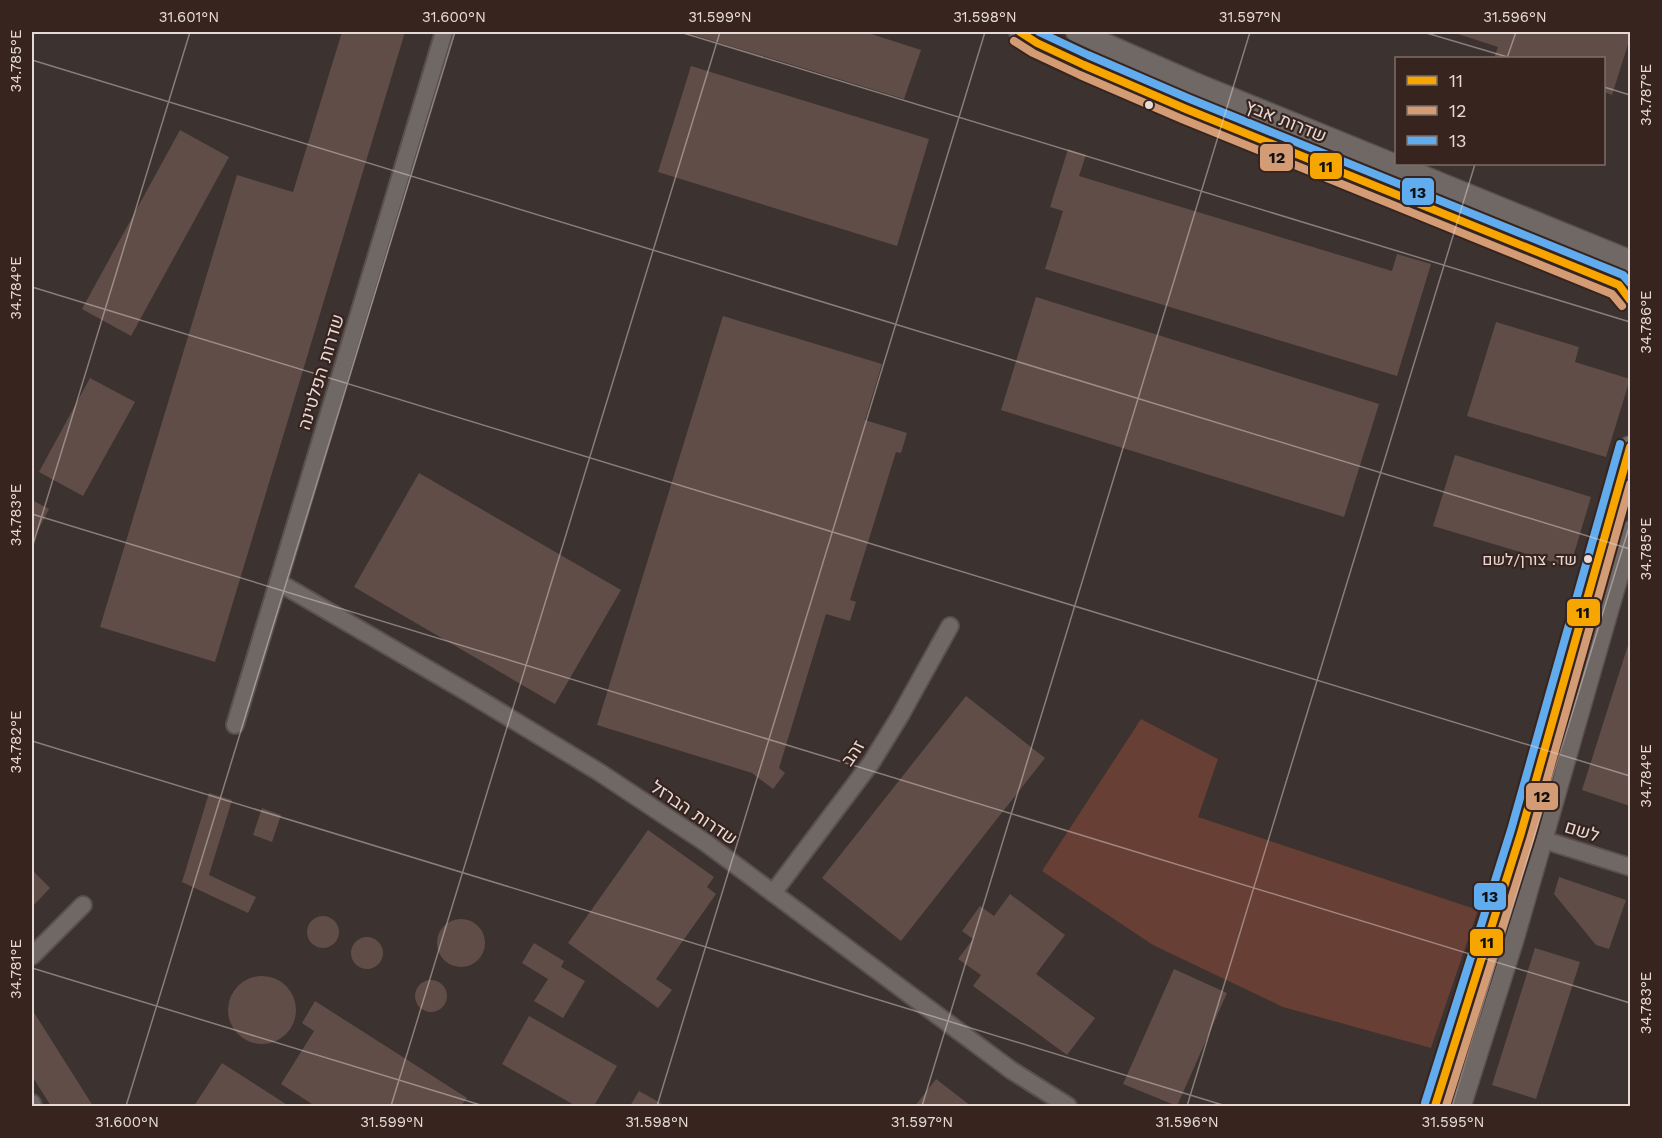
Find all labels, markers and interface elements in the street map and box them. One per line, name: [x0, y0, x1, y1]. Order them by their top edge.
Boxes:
text: 31.601°N: [159, 8, 219, 26]
text: 31.600°N: [422, 8, 486, 26]
text: 31.599°N: [688, 8, 752, 26]
text: 31.598°N: [953, 8, 1017, 26]
text: 31.597°N: [1219, 8, 1281, 26]
text: 31.596°N: [1483, 8, 1547, 26]
text: 34.785°E: [7, 30, 25, 93]
legend: [1395, 57, 1605, 165]
text: 34.787°E: [1637, 64, 1655, 126]
text: 11: [1449, 70, 1463, 91]
street label: שדרות אבץ: [1242, 95, 1330, 146]
unlabelled marker: [1143, 99, 1155, 111]
text: 12: [1449, 100, 1467, 121]
text: 13: [1449, 130, 1467, 151]
line badge: 12: [1259, 143, 1294, 172]
text: 12: [1269, 148, 1285, 167]
line badge: 11: [1309, 152, 1343, 180]
text: 11: [1319, 157, 1333, 176]
line badge: 13: [1401, 177, 1435, 206]
text: 13: [1410, 183, 1426, 202]
text: 34.784°E: [7, 256, 25, 320]
text: 34.786°E: [1637, 290, 1655, 354]
street label: שדרות הפלטינה: [293, 311, 348, 432]
text: 34.783°E: [7, 484, 25, 546]
text: 34.785°E: [1637, 518, 1655, 581]
place label: שד. צורן/לשם: [1482, 550, 1577, 569]
marker: שד. צורן/לשם: [1582, 553, 1594, 565]
line badge: 11: [1566, 598, 1601, 627]
text: 11: [1576, 603, 1590, 622]
text: 34.782°E: [7, 710, 25, 774]
street label: זהב: [836, 736, 869, 770]
text: 34.784°E: [1637, 744, 1655, 808]
street label: שדרות הברזל: [647, 776, 741, 849]
line badge: 12: [1525, 782, 1559, 811]
text: 12: [1534, 787, 1550, 806]
street label: לשם: [1562, 815, 1602, 846]
line badge: 13: [1473, 882, 1507, 911]
text: 13: [1482, 887, 1498, 906]
line badge: 11: [1469, 928, 1504, 957]
text: 11: [1480, 933, 1494, 952]
text: 34.781°E: [7, 939, 25, 999]
text: 34.783°E: [1637, 972, 1655, 1034]
text: 31.600°N: [95, 1113, 159, 1131]
text: 31.599°N: [360, 1113, 424, 1131]
text: 31.598°N: [625, 1113, 689, 1131]
text: 31.597°N: [891, 1113, 953, 1131]
text: 31.596°N: [1155, 1113, 1219, 1131]
text: 31.595°N: [1421, 1113, 1485, 1131]

